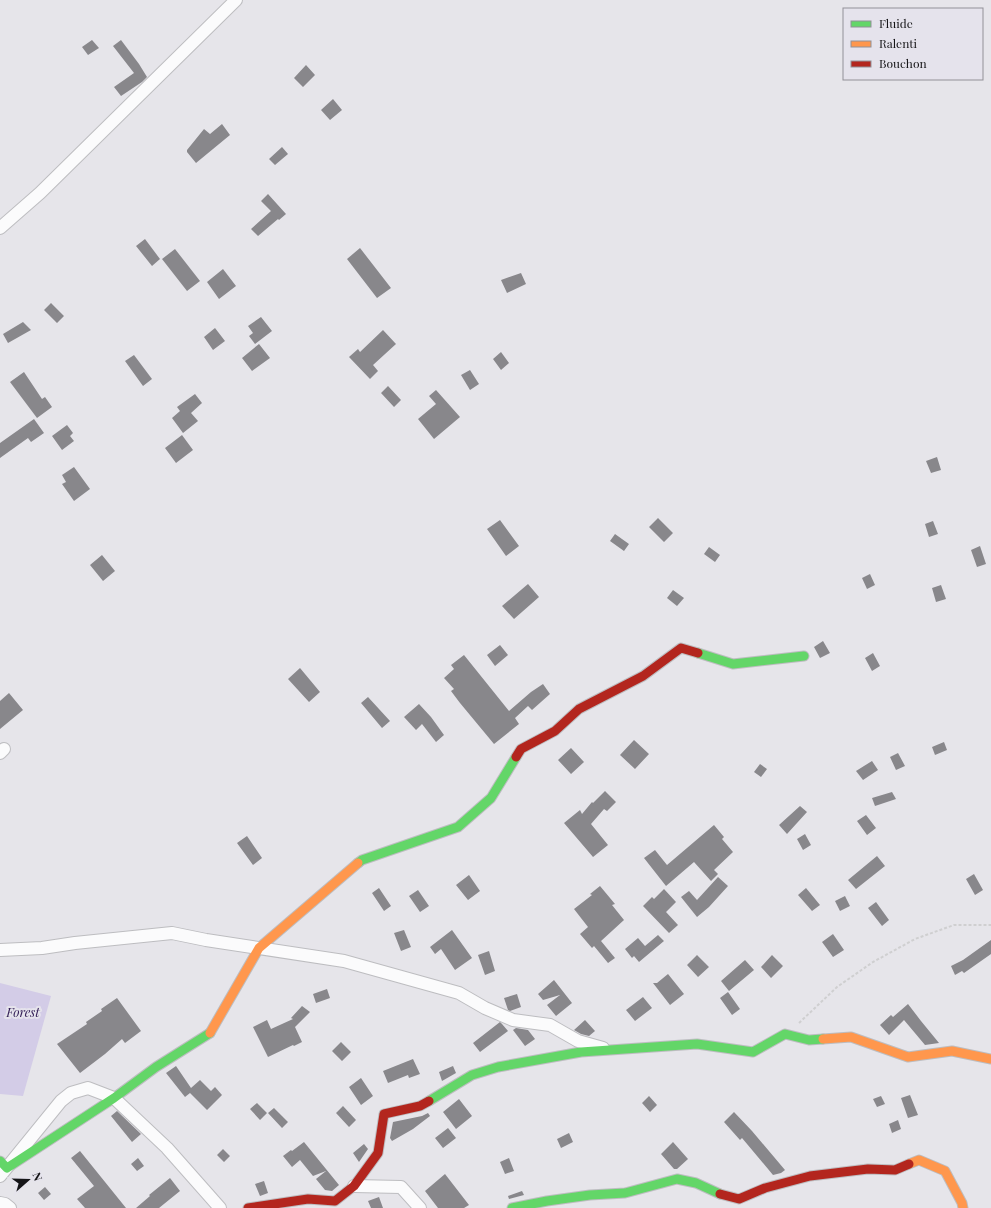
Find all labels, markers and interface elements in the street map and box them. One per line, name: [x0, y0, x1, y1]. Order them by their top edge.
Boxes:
legend: [843, 8, 983, 80]
text: Fluide: [879, 15, 913, 31]
text: Ralenti: [879, 35, 918, 51]
text: Bouchon: [879, 55, 927, 71]
park label: Forest: [5, 1003, 40, 1020]
north arrow: [8, 1160, 48, 1200]
text: N: [29, 1170, 46, 1183]

